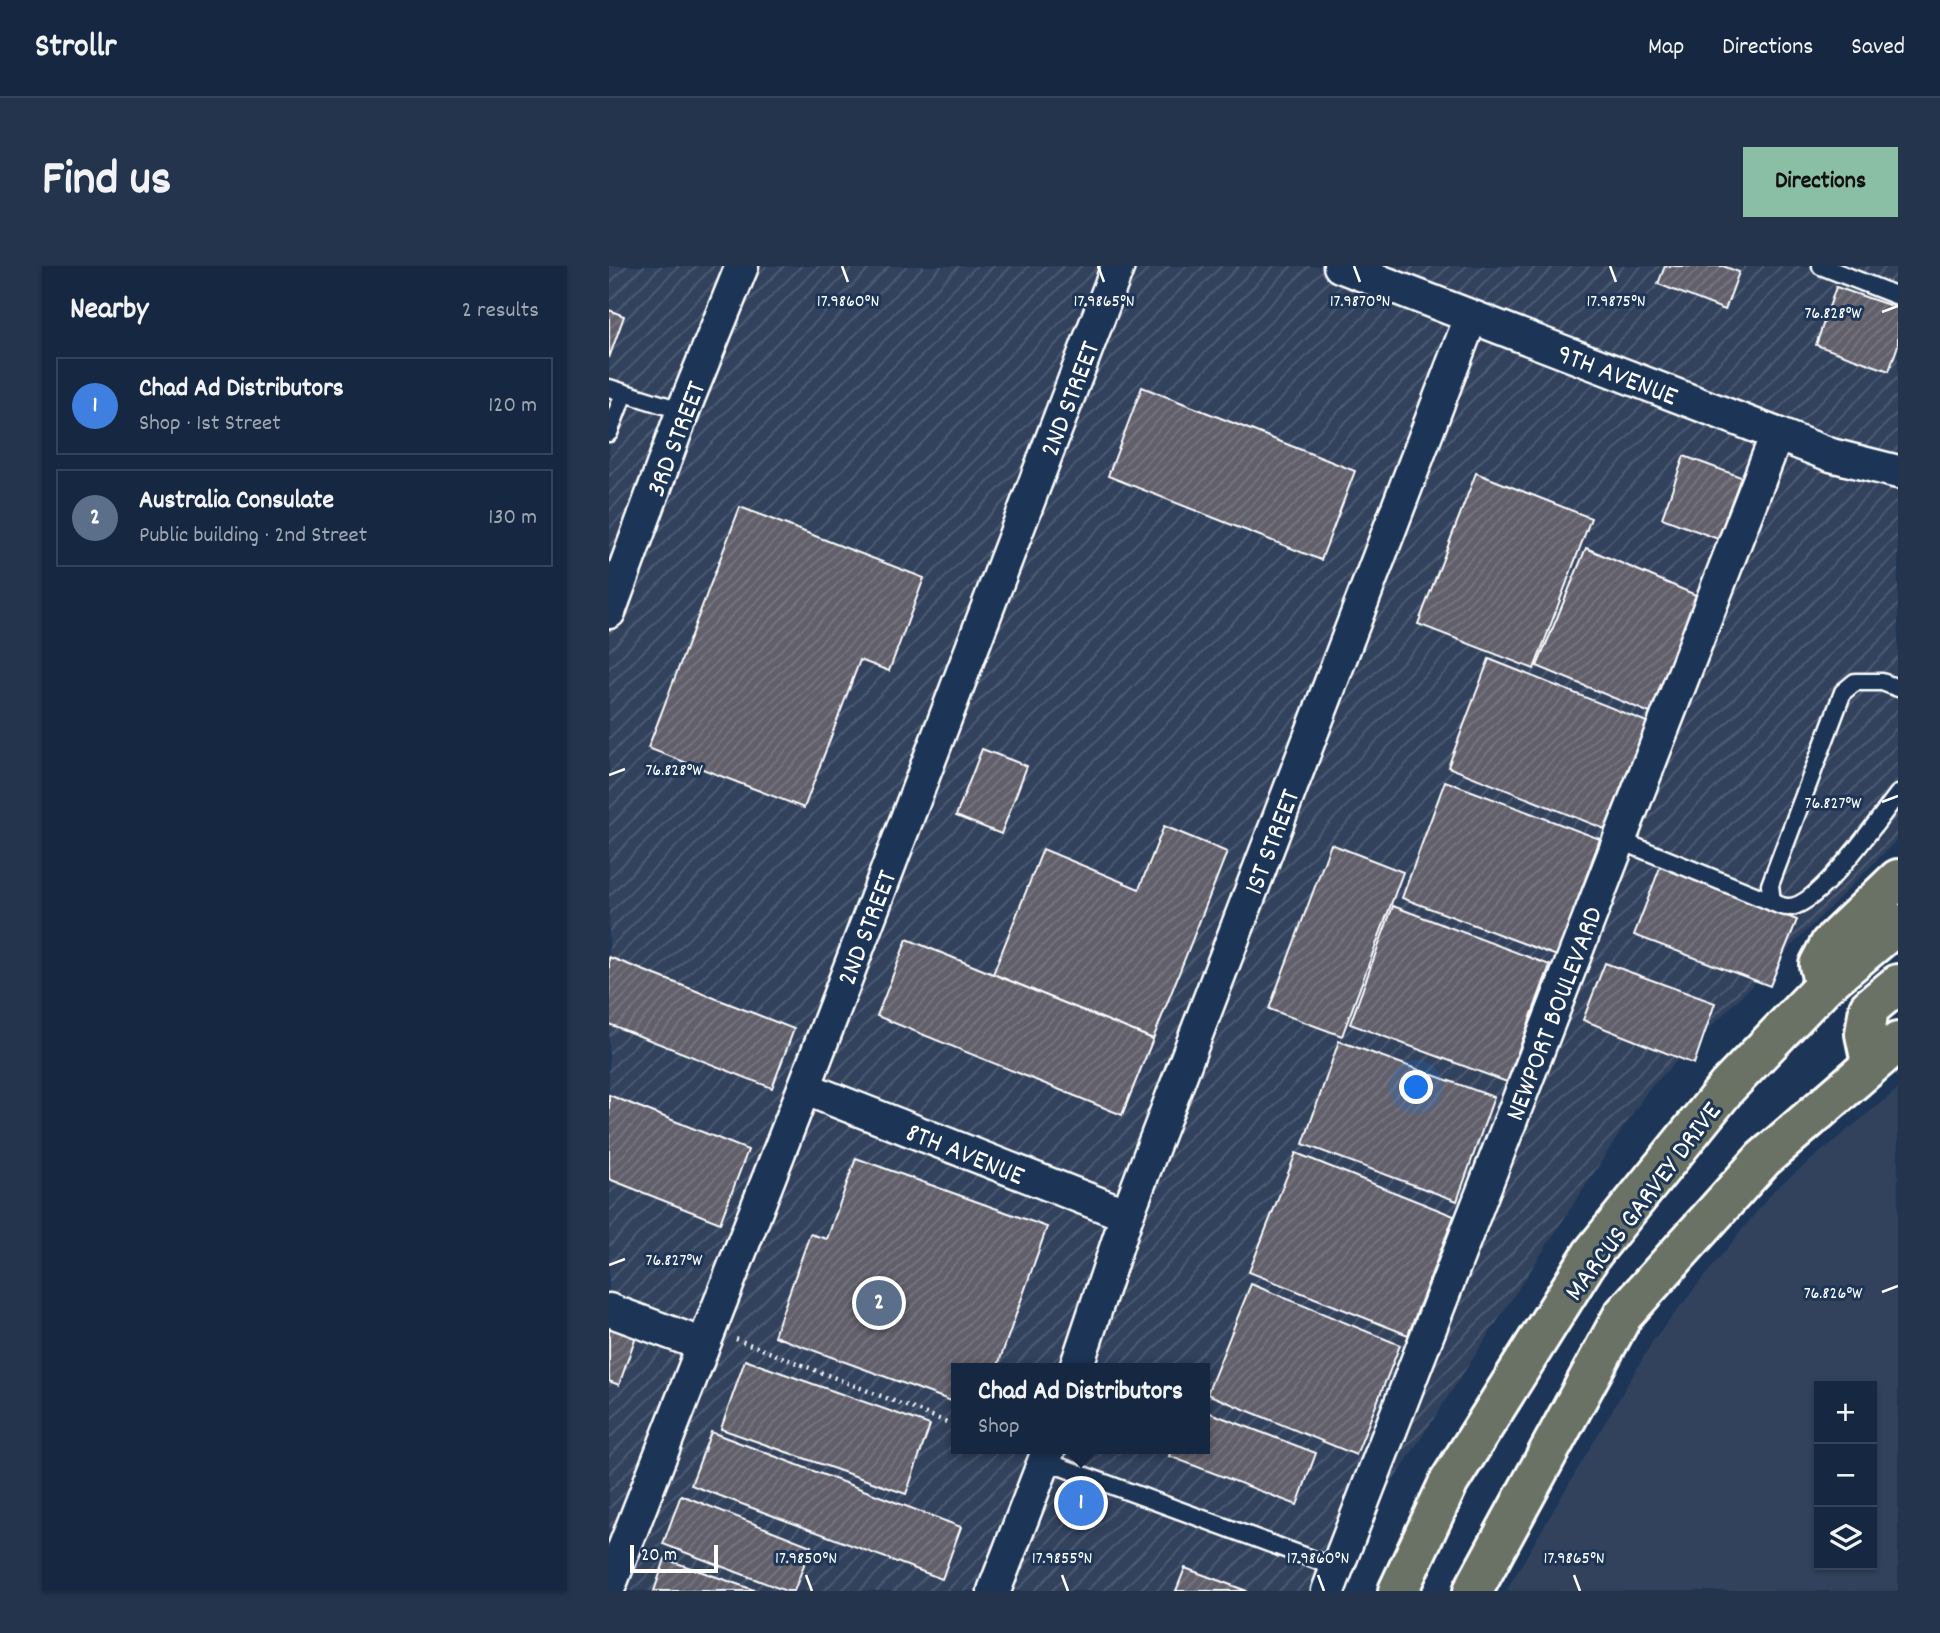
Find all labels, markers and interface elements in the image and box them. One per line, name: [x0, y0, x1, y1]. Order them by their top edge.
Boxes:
text: Strollr: [35, 25, 117, 72]
text: Map: [1648, 31, 1684, 65]
text: Directions: [1722, 31, 1813, 65]
text: Saved: [1851, 31, 1905, 65]
text: Find us: [42, 147, 171, 217]
button: Directions: [1743, 147, 1898, 217]
text: Nearby: [70, 290, 148, 333]
text: 17.9860°N: [817, 290, 879, 315]
text: 17.9865°N: [1073, 290, 1135, 315]
text: 17.9870°N: [1330, 290, 1390, 315]
text: 17.9875°N: [1586, 290, 1646, 315]
text: 2 results: [462, 295, 539, 328]
text: 76.828°W: [1804, 302, 1862, 327]
street label: 2ND STREET: [1032, 336, 1113, 463]
street label: 9TH AVENUE: [1550, 336, 1683, 419]
text: Chad Ad Distributors: [139, 371, 344, 408]
street label: 3RD STREET: [638, 376, 719, 503]
text: 1: [92, 390, 98, 423]
text: 120 m: [488, 390, 537, 423]
text: Shop · 1st Street: [139, 408, 281, 441]
text: Australia Consulate: [139, 483, 334, 520]
text: 2: [90, 502, 100, 535]
text: 130 m: [488, 502, 537, 535]
text: Public building · 2nd Street: [139, 520, 367, 553]
text: 76.828°W: [645, 759, 703, 784]
street label: 1ST STREET: [1236, 784, 1313, 901]
text: 76.827°W: [1805, 792, 1862, 817]
street label: 2ND STREET: [829, 865, 910, 992]
street label: NEWPORT BOULEVARD: [1497, 902, 1616, 1128]
your location: [1399, 1070, 1433, 1104]
street label: MARCUS GARVEY DRIVE: [1557, 1095, 1733, 1311]
street label: 8TH AVENUE: [899, 1115, 1030, 1199]
text: 76.827°W: [646, 1249, 703, 1274]
pin: 2: [856, 1277, 902, 1329]
text: 76.826°W: [1804, 1282, 1863, 1307]
popup: [951, 1363, 1210, 1454]
text: Chad Ad Distributors: [978, 1374, 1183, 1411]
map controls: [1814, 1381, 1877, 1570]
button: +: [1814, 1381, 1877, 1444]
text: Shop: [978, 1411, 1020, 1444]
button: −: [1814, 1444, 1877, 1507]
pin: 1: [1058, 1477, 1104, 1529]
button: layers: [1814, 1507, 1877, 1570]
scale bar: [630, 1542, 717, 1574]
text: 20 m: [641, 1543, 677, 1570]
text: 17.9850°N: [775, 1547, 837, 1572]
text: 17.9855°N: [1032, 1547, 1092, 1572]
text: 17.9860°N: [1287, 1547, 1349, 1572]
text: 17.9865°N: [1543, 1547, 1605, 1572]

